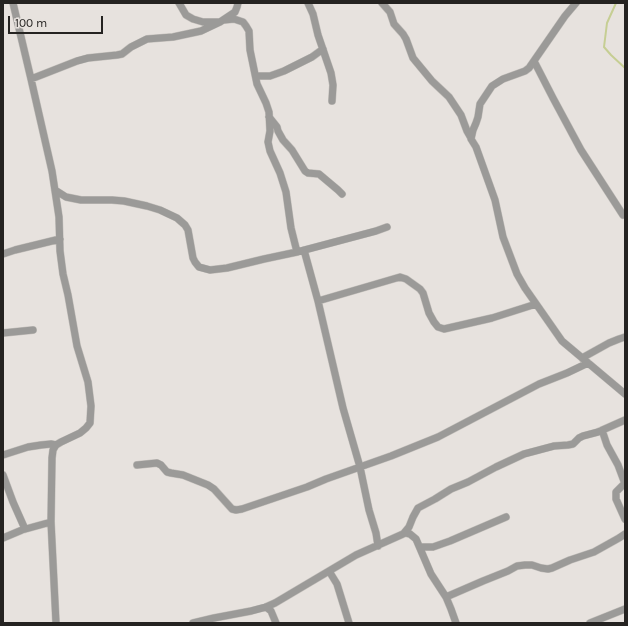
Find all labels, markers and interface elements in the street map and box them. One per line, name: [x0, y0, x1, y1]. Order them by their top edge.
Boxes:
scale bar: [10, 8, 105, 34]
text: 100 m: [15, 16, 47, 30]

